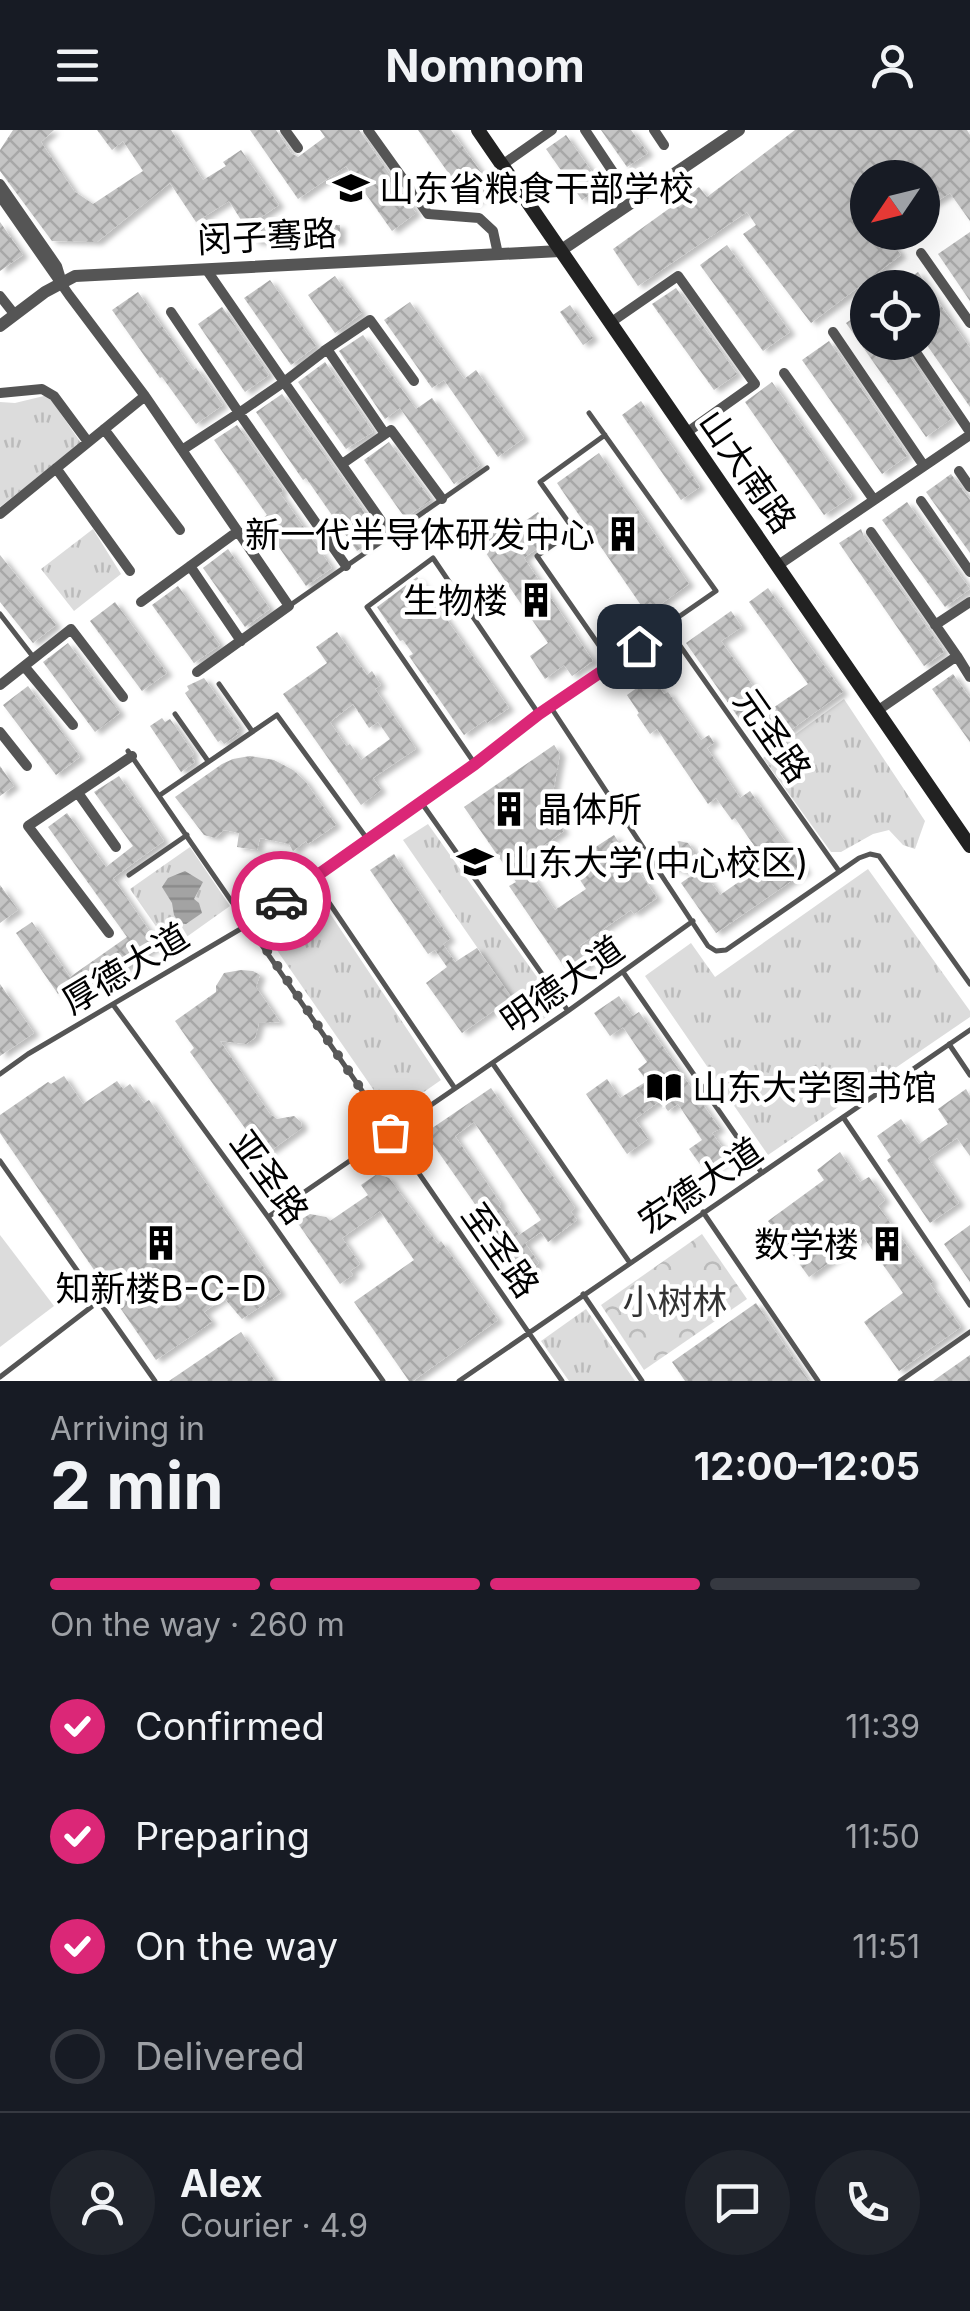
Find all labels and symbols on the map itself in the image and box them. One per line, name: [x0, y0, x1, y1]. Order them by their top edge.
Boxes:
north arrow: [850, 160, 940, 250]
place label: 山东省粮食干部学校: [379, 167, 694, 209]
school or university icon: 山东省粮食干部学校: [332, 169, 370, 207]
street label: 闵子骞路: [196, 211, 338, 261]
street label: 山大南路: [691, 402, 805, 540]
place label: 新一代半导体研发中心: [245, 513, 595, 555]
building icon: 新一代半导体研发中心: [604, 515, 642, 553]
place label: 生物楼: [403, 579, 508, 621]
building icon: 生物楼: [517, 581, 555, 619]
pin: [597, 604, 682, 689]
street label: 元圣路: [726, 680, 820, 790]
place label: 晶体所: [537, 788, 642, 830]
building icon: 晶体所: [490, 790, 528, 828]
place label: 山东大学(中心校区): [503, 841, 809, 883]
school or university icon: 山东大学(中心校区): [456, 843, 494, 881]
courier: [231, 851, 331, 951]
street label: 厚德大道: [54, 914, 196, 1022]
street label: 明德大道: [493, 927, 631, 1041]
place label: 山东大学图书馆: [692, 1066, 937, 1108]
library icon: 山东大学图书馆: [645, 1068, 683, 1106]
pin: [348, 1090, 433, 1175]
street label: 亚圣路: [222, 1122, 318, 1232]
street label: 宏德大道: [630, 1128, 770, 1242]
street label: 至圣路: [454, 1195, 548, 1305]
place label: 数学楼: [754, 1223, 859, 1265]
building icon: 知新楼B-C-D: [142, 1224, 180, 1262]
building icon: 数学楼: [868, 1225, 906, 1263]
place label: 知新楼B-C-D: [56, 1267, 266, 1309]
park label: 小树林: [622, 1280, 728, 1322]

